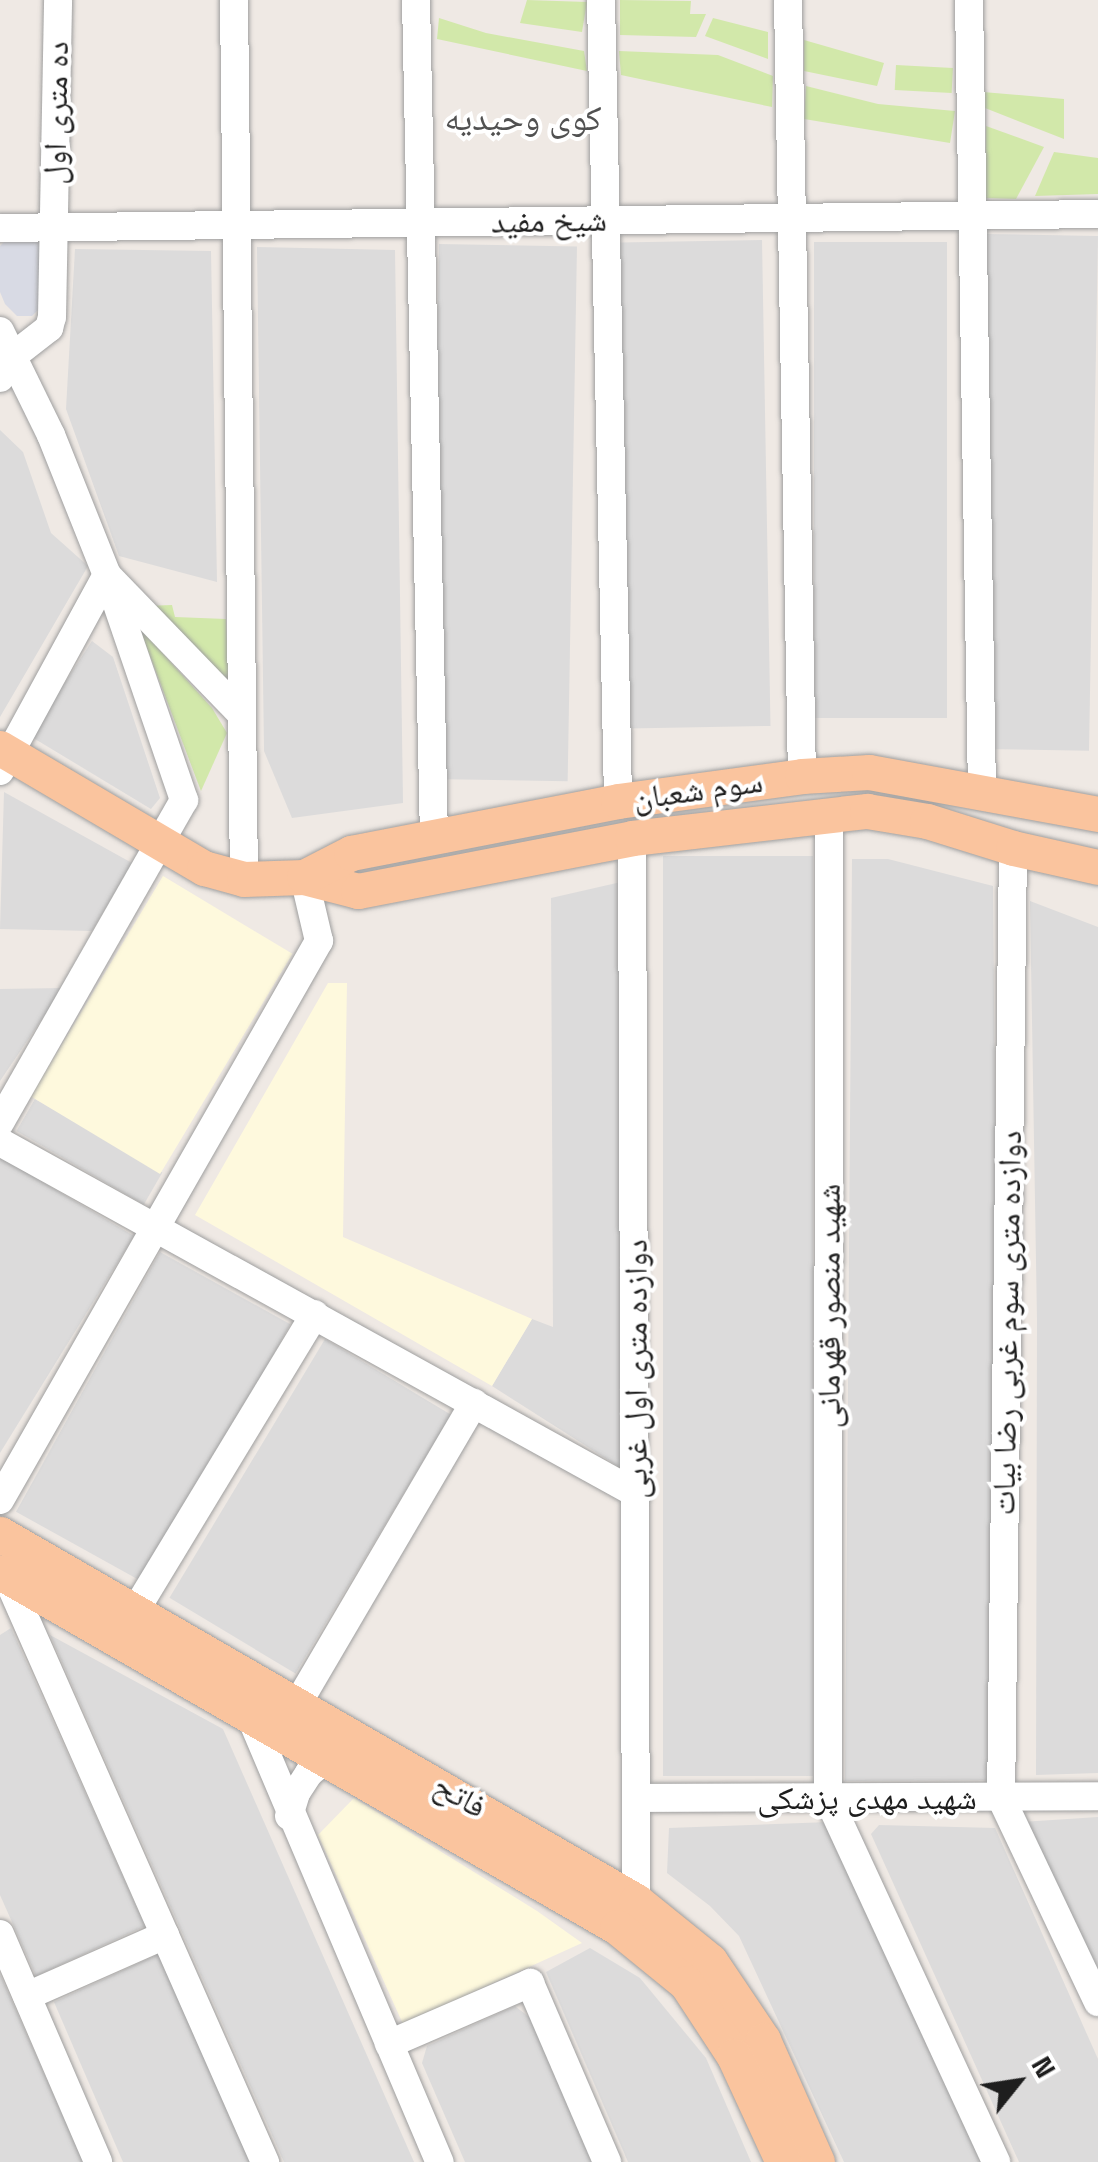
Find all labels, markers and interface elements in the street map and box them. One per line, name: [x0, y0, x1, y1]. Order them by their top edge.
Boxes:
street label: ده متری اول: [36, 41, 76, 185]
district label: کوی وحیدیه: [444, 97, 602, 139]
street label: شیخ مفید: [491, 201, 607, 241]
street label: سوم شعبان: [631, 762, 765, 818]
street label: دوازده متری سوم غربی رضا بیات: [984, 1130, 1030, 1516]
street label: شهید منصور قهرمانی: [810, 1184, 848, 1428]
street label: دوازده متری اول غربی: [617, 1239, 655, 1499]
street label: فاتح: [427, 1766, 493, 1826]
street label: شهید مهدی پزشکی: [757, 1779, 977, 1817]
north arrow: [968, 2032, 1068, 2132]
text: N: [1024, 2050, 1064, 2084]

